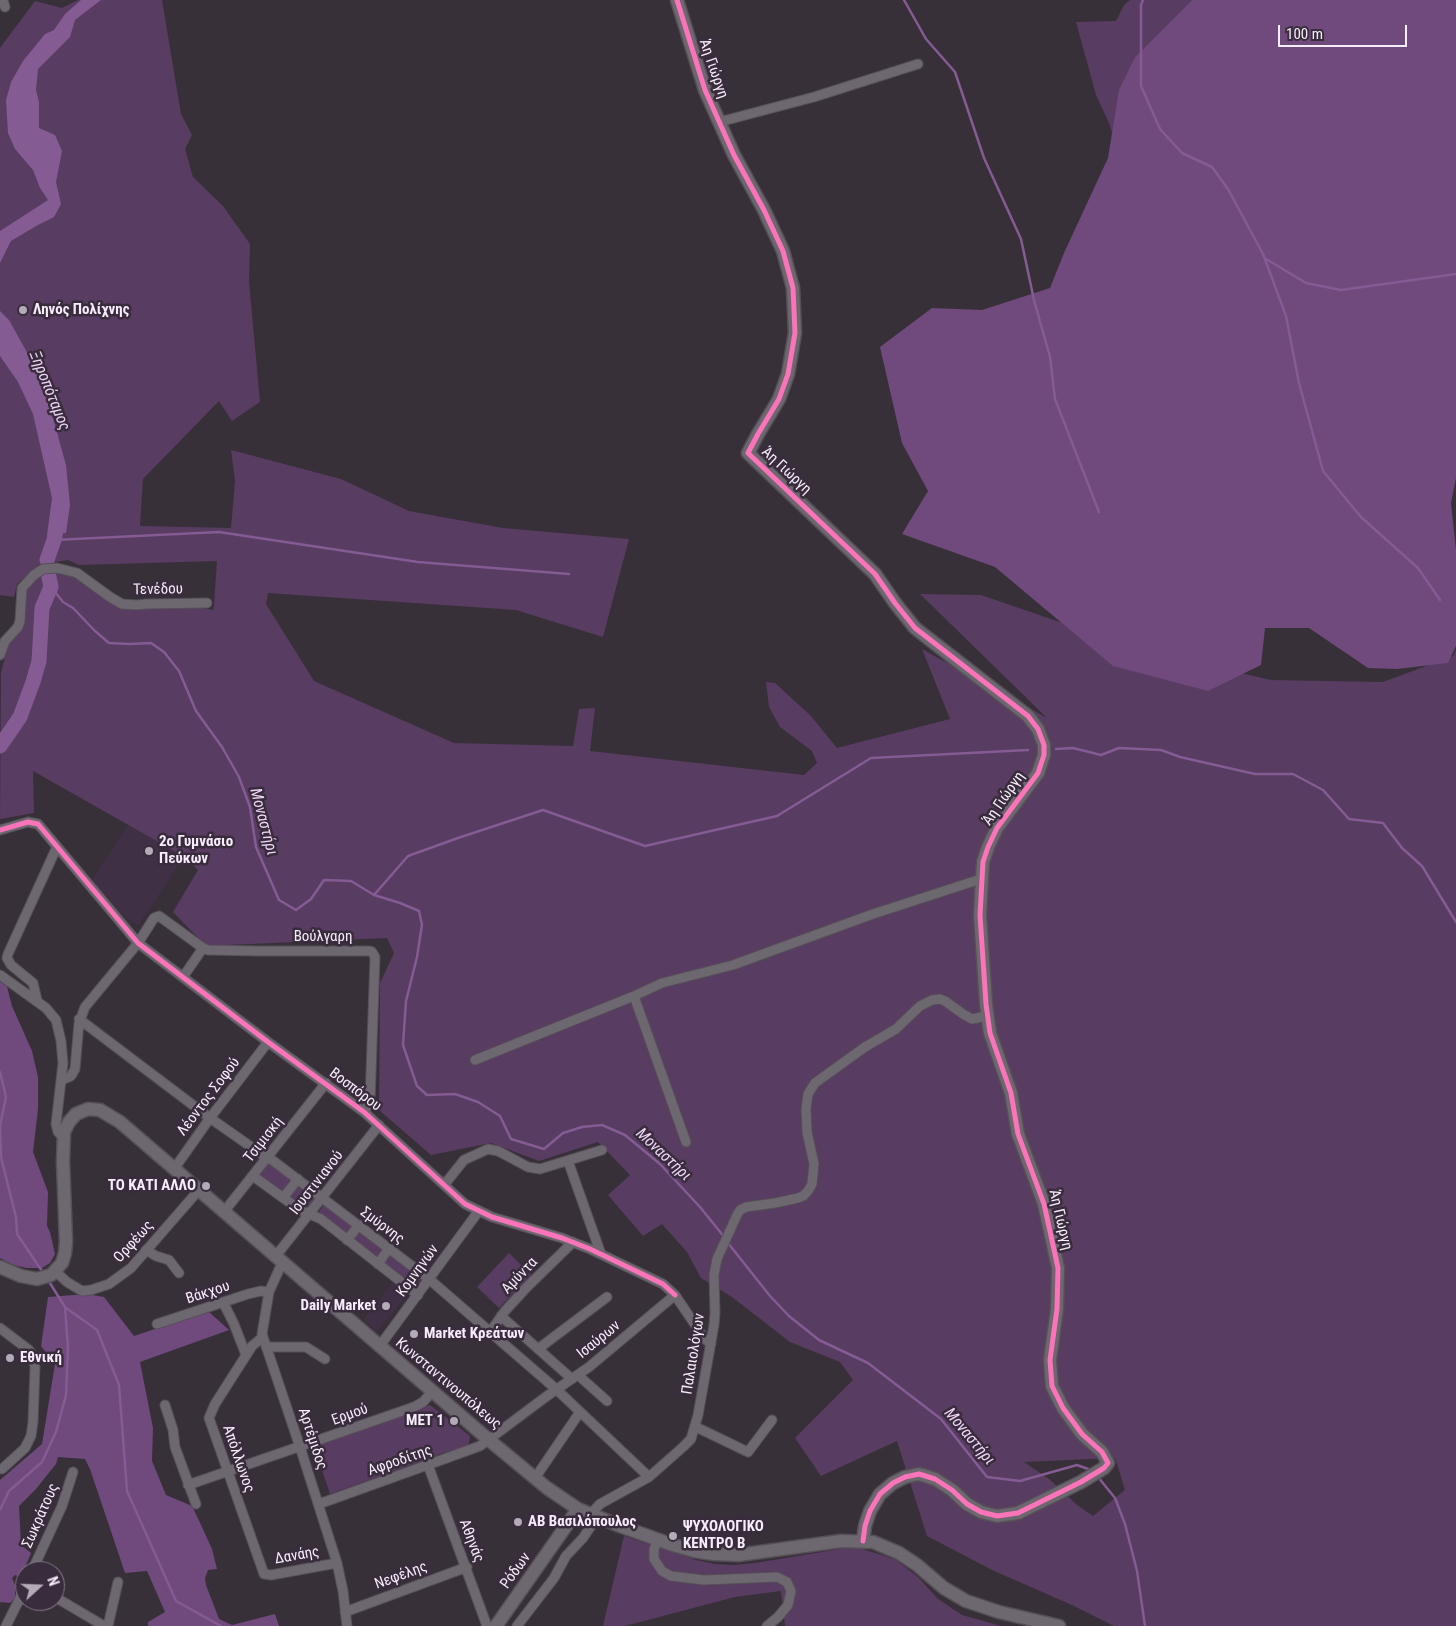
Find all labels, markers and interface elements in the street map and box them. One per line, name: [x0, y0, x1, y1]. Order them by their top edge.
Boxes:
scale bar: [1281, 15, 1410, 47]
text: 100 m: [1286, 25, 1323, 43]
street label: Άη Γιώργη: [694, 37, 732, 101]
place label: Ληνός Πολίχνης: [33, 301, 129, 319]
marker: Ληνός Πολίχνης: [17, 304, 29, 316]
water label: Ξηροπόταμος: [24, 348, 74, 434]
street label: Άη Γιώργη: [757, 443, 815, 499]
street label: Τενέδου: [133, 581, 183, 599]
street label: Άη Γιώργη: [979, 769, 1029, 829]
water label: Μοναστήρι: [245, 786, 281, 858]
place label: 2ο Γυμνάσιο Πεύκων: [159, 833, 233, 868]
marker: 2ο Γυμνάσιο Πεύκων: [143, 845, 155, 857]
street label: Βούλγαρη: [294, 928, 352, 946]
street label: Λέοντος Σοφού: [174, 1054, 244, 1140]
street label: Βοσπόρου: [325, 1065, 385, 1115]
street label: Τσιμισκή: [241, 1113, 287, 1167]
water label: Μοναστήρι: [631, 1125, 695, 1185]
street label: Ιουστινιανού: [286, 1147, 348, 1219]
place label: ΤΟ ΚΑΤΙ ΑΛΛΟ: [108, 1177, 196, 1195]
marker: ΤΟ ΚΑΤΙ ΑΛΛΟ: [200, 1180, 212, 1192]
street label: Άη Γιώργη: [1044, 1188, 1076, 1252]
street label: Σμύρνης: [356, 1204, 408, 1248]
street label: Ορφέως: [110, 1217, 158, 1267]
street label: Κομνηνών: [393, 1241, 443, 1301]
street label: Αμύντα: [498, 1254, 542, 1298]
street label: Βάκχου: [184, 1277, 232, 1309]
place label: Daily Market: [301, 1297, 376, 1315]
marker: Daily Market: [380, 1300, 392, 1312]
street label: Παλαιολόγων: [679, 1312, 709, 1396]
street label: Ισαύρων: [574, 1317, 624, 1363]
place label: Market Κρεάτων: [424, 1325, 524, 1343]
marker: Market Κρεάτων: [408, 1328, 420, 1340]
street label: Κωνσταντινουπόλεως: [391, 1334, 505, 1434]
place label: Εθνική: [20, 1349, 62, 1367]
marker: Εθνική: [4, 1352, 16, 1364]
street label: Ερμού: [329, 1400, 371, 1430]
water label: Μοναστήρι: [940, 1405, 998, 1469]
street label: Αρτέμιδος: [294, 1406, 330, 1472]
place label: ΜΕΤ 1: [406, 1412, 444, 1430]
marker: ΜΕΤ 1: [448, 1415, 460, 1427]
street label: Απόλλωνος: [218, 1423, 258, 1495]
street label: Αφροδίτης: [366, 1442, 434, 1480]
street label: Σωκράτους: [19, 1481, 63, 1551]
place label: ΑΒ Βασιλόπουλος: [528, 1513, 636, 1531]
marker: ΑΒ Βασιλόπουλος: [512, 1516, 524, 1528]
street label: Αθηνάς: [455, 1517, 487, 1565]
place label: ΨΥΧΟΛΟΓΙΚΟ ΚΕΝΤΡΟ B: [683, 1518, 764, 1553]
marker: ΨΥΧΟΛΟΓΙΚΟ ΚΕΝΤΡΟ B: [667, 1530, 679, 1542]
street label: Δανάης: [273, 1543, 321, 1569]
street label: Ρόδων: [497, 1549, 535, 1593]
street label: Νεφέλης: [372, 1558, 430, 1594]
north arrow: [15, 1561, 65, 1611]
text: N: [44, 1574, 62, 1588]

